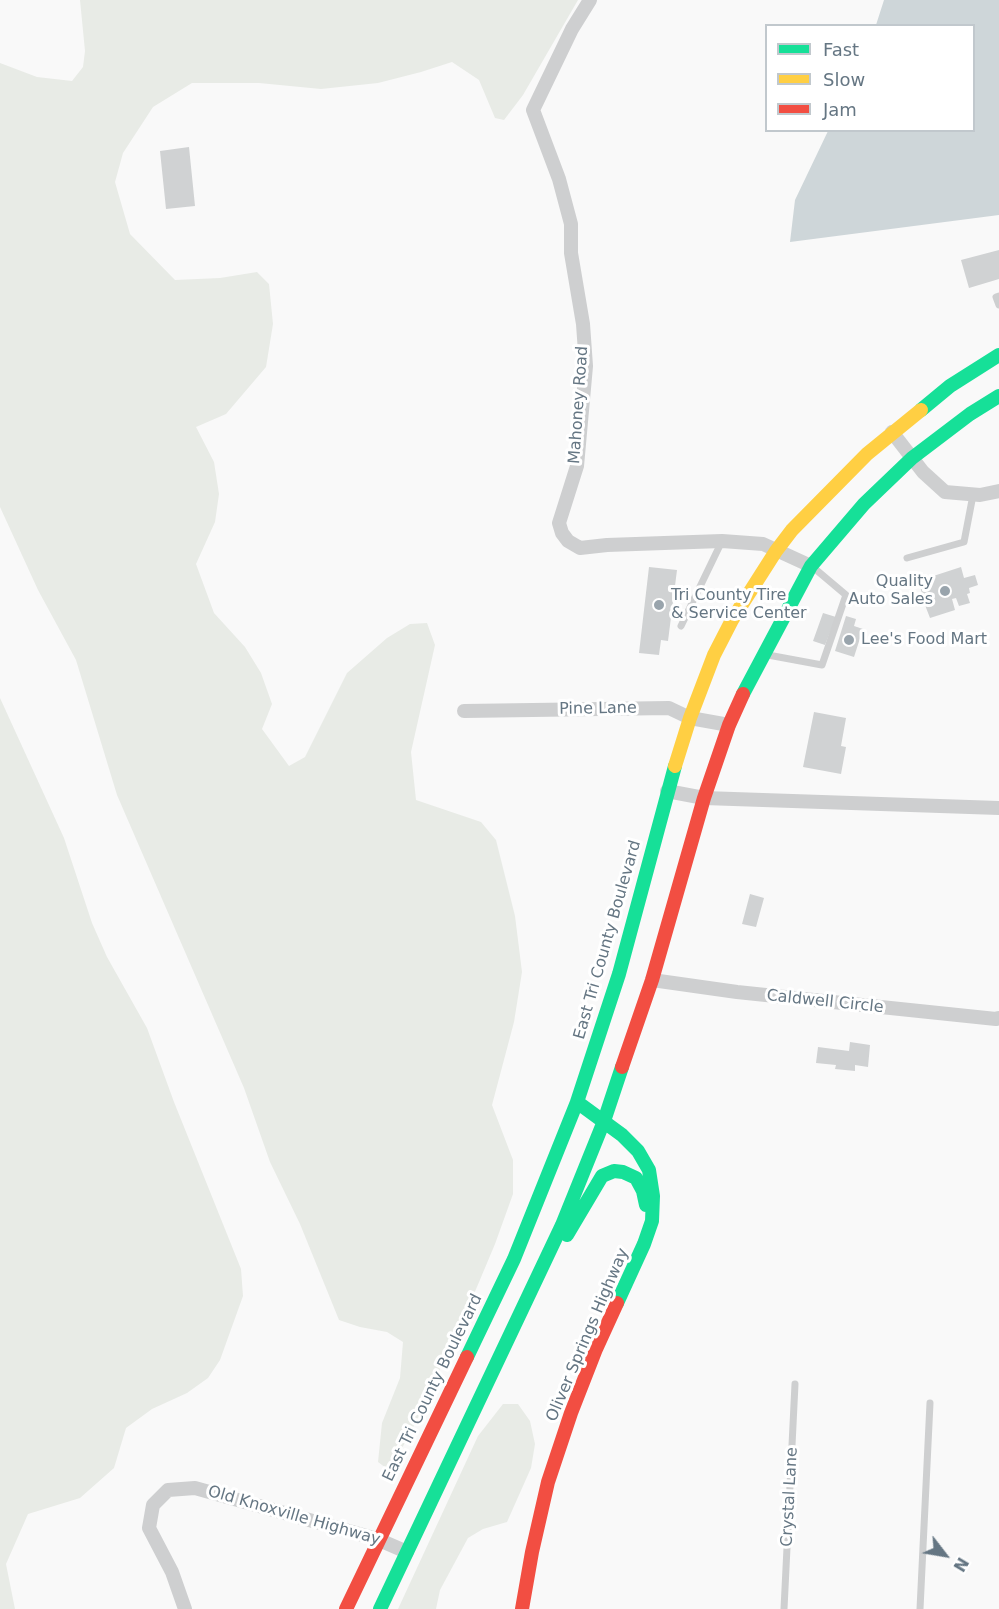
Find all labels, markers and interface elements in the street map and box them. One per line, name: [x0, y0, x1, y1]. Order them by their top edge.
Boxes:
legend: [765, 24, 975, 132]
text: Fast: [823, 39, 859, 60]
text: Slow: [823, 69, 865, 90]
text: Jam: [823, 99, 857, 120]
street label: Mahoney Road: [565, 345, 593, 465]
place label: Quality Auto Sales: [848, 572, 933, 610]
marker: Quality Auto Sales: [938, 584, 952, 598]
place label: Tri County Tire & Service Center: [671, 586, 807, 624]
marker: Tri County Tire & Service Center: [652, 598, 666, 612]
place label: Lee's Food Mart: [861, 630, 987, 650]
marker: Lee's Food Mart: [842, 633, 856, 647]
street label: Pine Lane: [559, 699, 637, 719]
street label: East Tri County Boulevard: [570, 838, 646, 1042]
street label: Caldwell Circle: [766, 986, 884, 1018]
street label: Oliver Springs Highway: [543, 1245, 633, 1425]
street label: East Tri County Boulevard: [379, 1291, 487, 1485]
street label: Crystal Lane: [778, 1447, 802, 1547]
street label: Old Knoxville Highway: [206, 1482, 382, 1550]
north arrow: [915, 1525, 975, 1585]
text: N: [949, 1554, 972, 1575]

